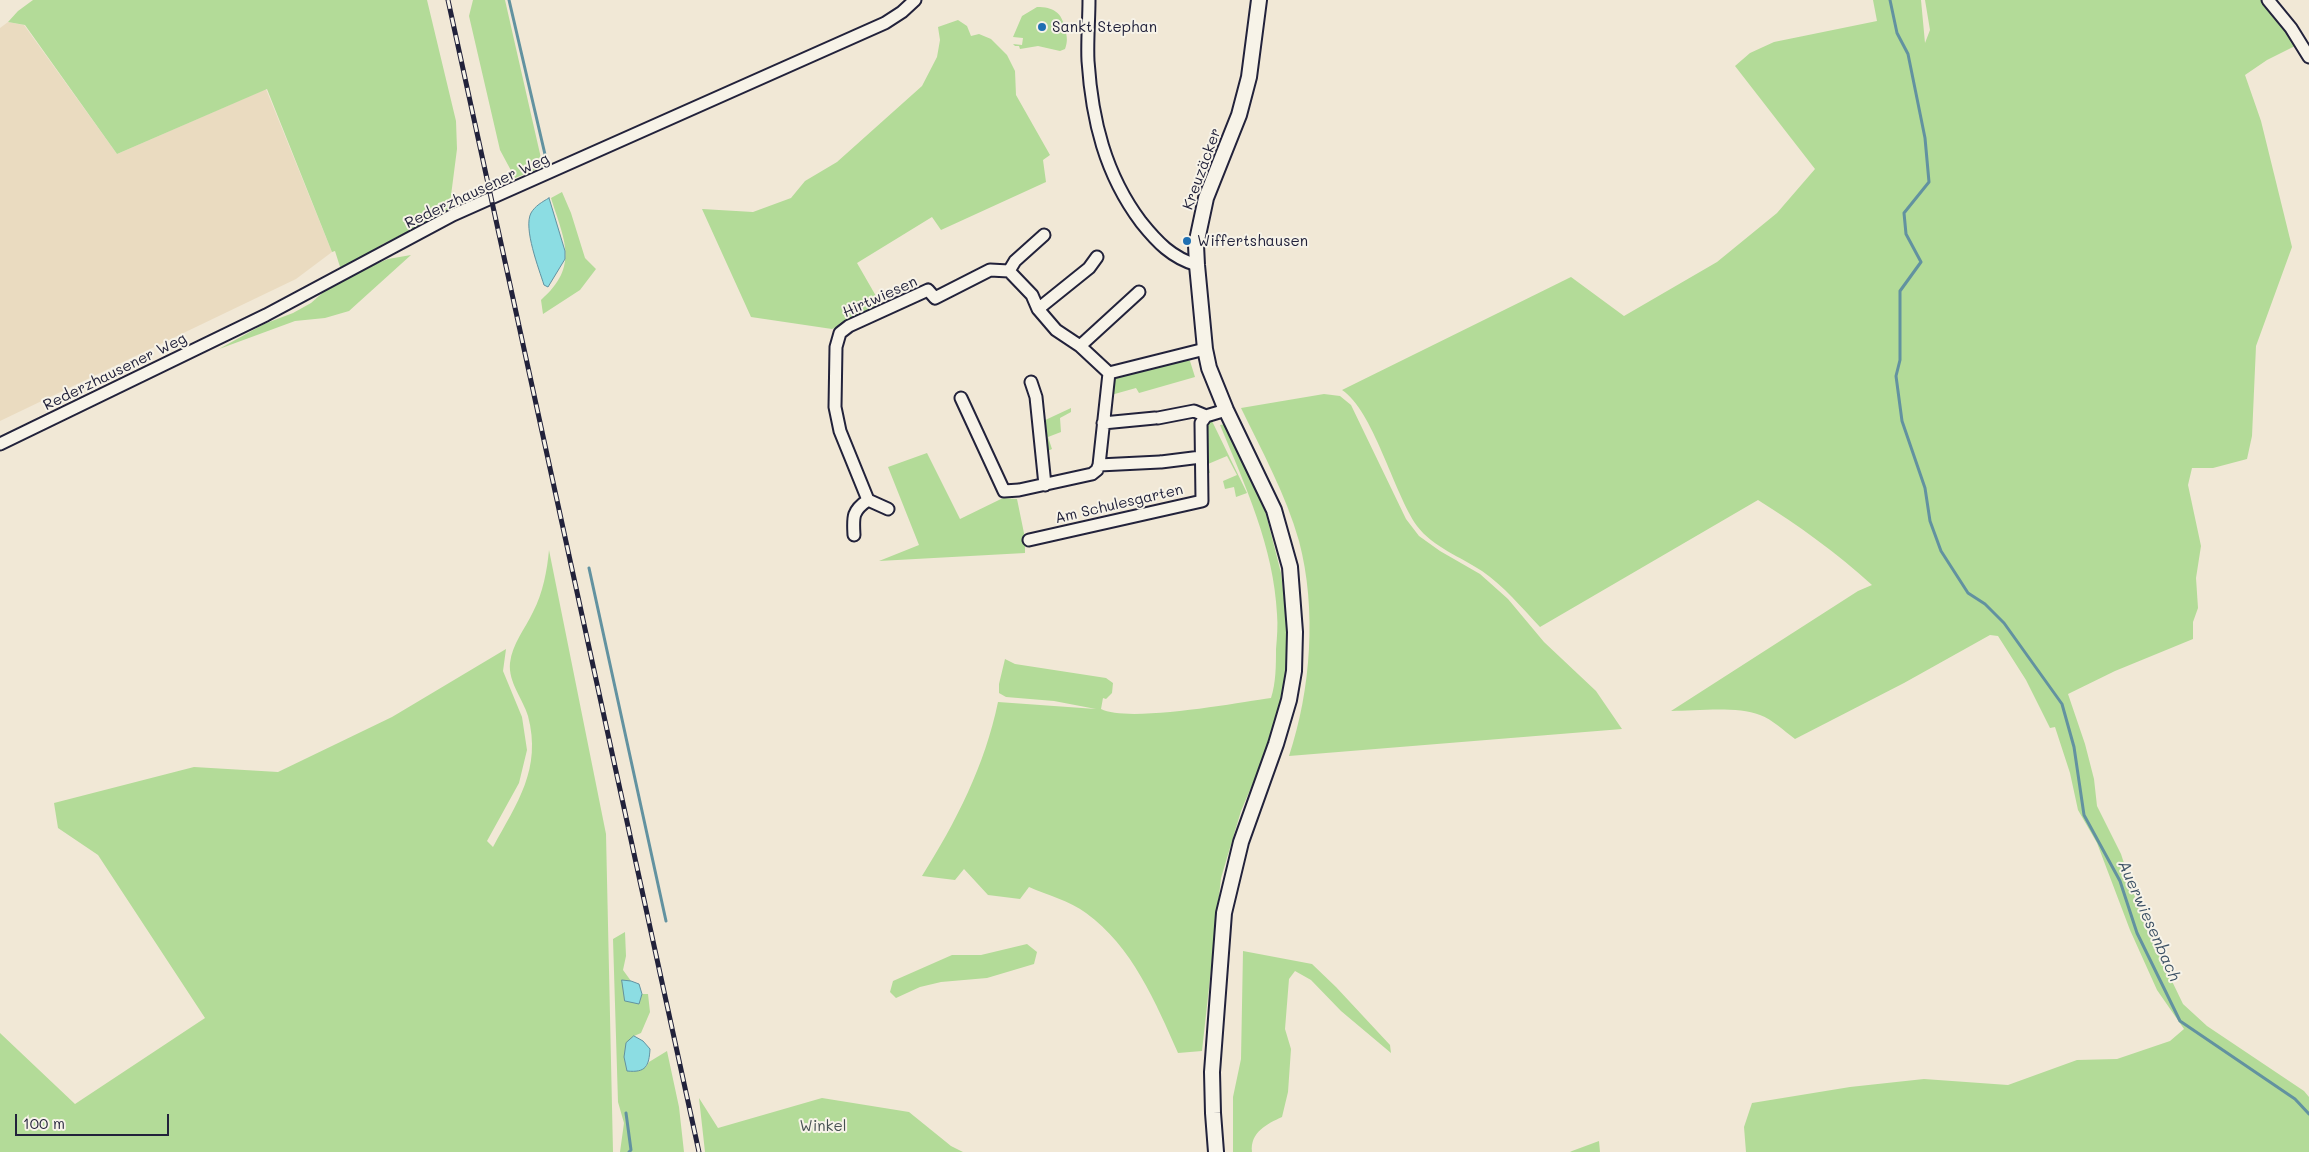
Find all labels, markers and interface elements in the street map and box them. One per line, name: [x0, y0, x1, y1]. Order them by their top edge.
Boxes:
place label: Sankt Stephan: [1052, 18, 1157, 36]
marker: Sankt Stephan: [1036, 21, 1048, 33]
street label: Kreuzäcker: [1179, 126, 1225, 212]
street label: Rederzhausener Weg: [402, 150, 552, 232]
place label: Wiffertshausen: [1197, 232, 1308, 250]
marker: Wiffertshausen: [1181, 235, 1193, 247]
street label: Hirtwiesen: [840, 273, 920, 321]
street label: Rederzhausener Weg: [40, 329, 190, 415]
street label: Am Schulesgarten: [1053, 480, 1185, 528]
water label: Auerwiesenbach: [2114, 858, 2184, 984]
scale bar: [18, 1104, 171, 1136]
text: 100 m: [23, 1113, 65, 1133]
park label: Winkel: [799, 1117, 847, 1135]

